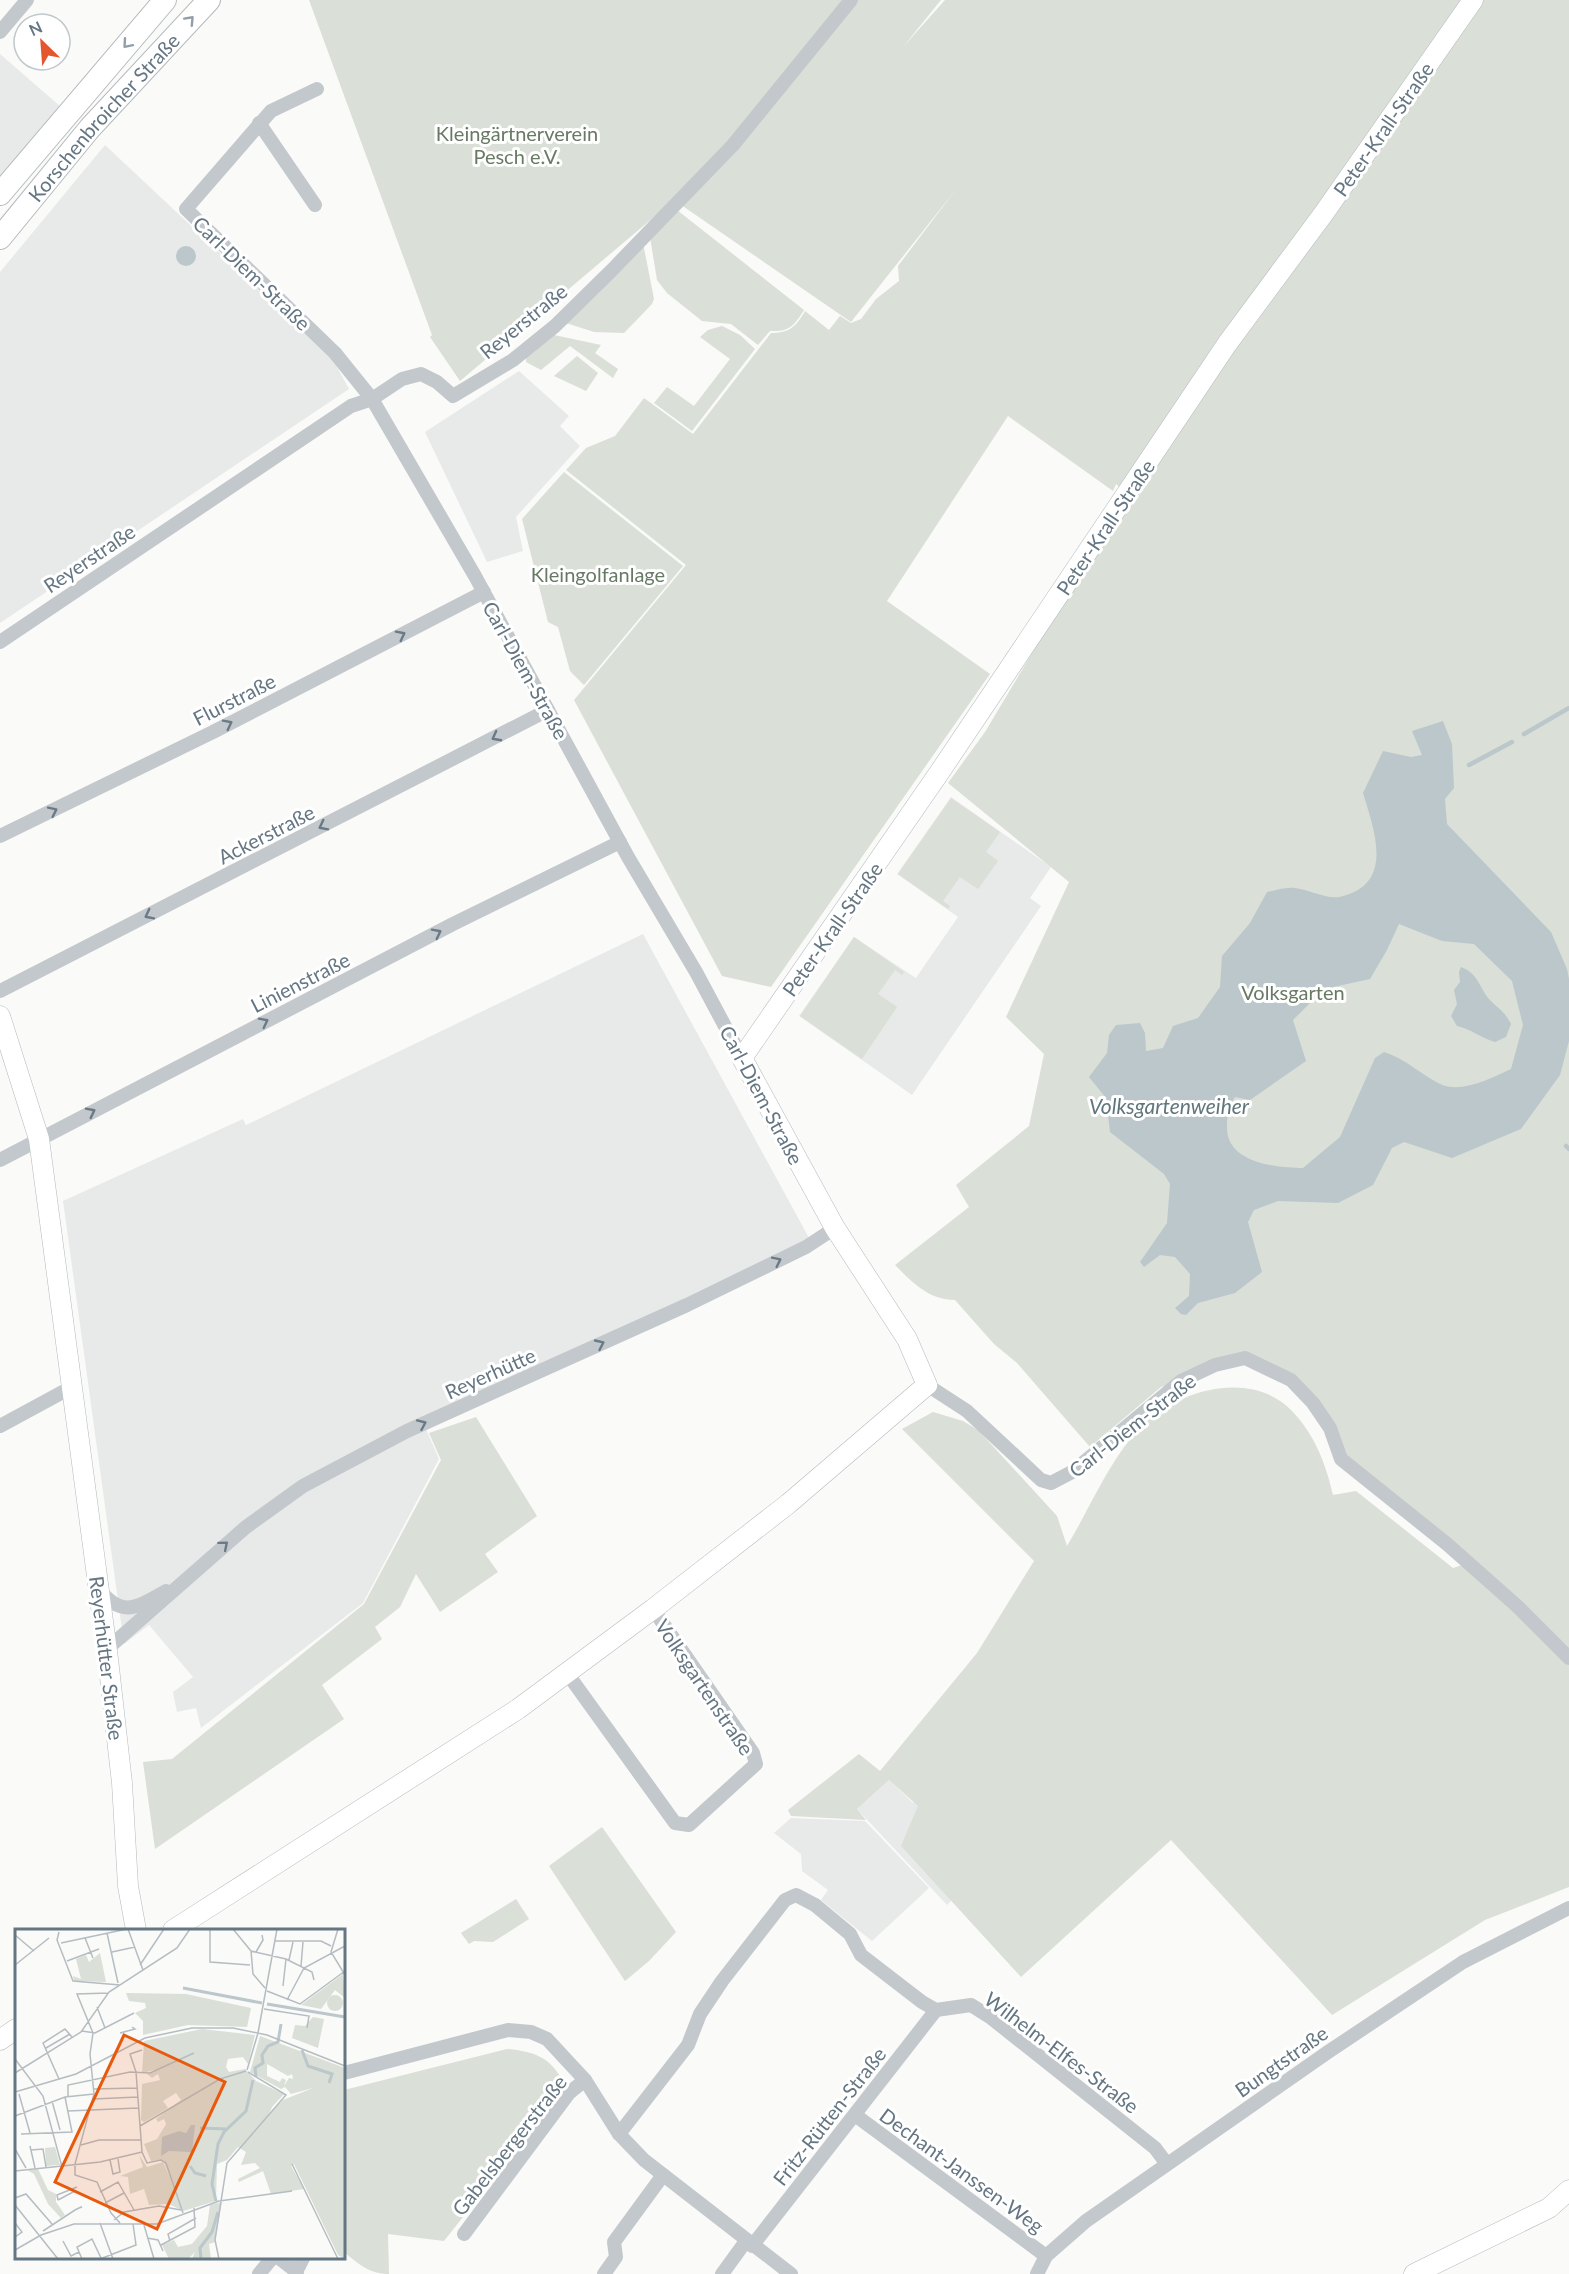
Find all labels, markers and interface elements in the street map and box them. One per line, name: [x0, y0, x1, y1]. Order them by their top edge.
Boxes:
north arrow: [12, 12, 72, 72]
one-way arrow: [183, 16, 194, 27]
text: N: [26, 17, 45, 39]
street label: Korschenbroicher Straße: [23, 28, 184, 206]
one-way arrow: [123, 37, 134, 48]
street label: Peter-Krall-Straße: [1328, 57, 1438, 201]
park label: Kleingärtnerverein Pesch e.V.: [436, 121, 598, 168]
street label: Carl-Diem-Straße: [188, 211, 316, 335]
street label: Reyerstraße: [475, 279, 571, 363]
street label: Peter-Krall-Straße: [1051, 455, 1159, 599]
street label: Reyerstraße: [39, 519, 139, 597]
park label: Kleingolfanlage: [531, 562, 665, 586]
street label: Carl-Diem-Straße: [478, 597, 574, 743]
one-way arrow: [394, 631, 405, 642]
street label: Flurstraße: [189, 668, 279, 730]
one-way arrow: [221, 720, 232, 732]
one-way arrow: [492, 730, 503, 741]
street label: Ackerstraße: [214, 799, 318, 869]
one-way arrow: [46, 806, 57, 818]
one-way arrow: [318, 819, 329, 831]
street label: Peter-Krall-Straße: [777, 857, 887, 1001]
one-way arrow: [145, 907, 156, 919]
one-way arrow: [431, 929, 441, 940]
street label: Linienstraße: [247, 947, 353, 1017]
park label: Volksgarten: [1241, 980, 1345, 1004]
one-way arrow: [257, 1018, 268, 1030]
street label: Carl-Diem-Straße: [715, 1021, 809, 1169]
water label: Volksgartenweiher: [1089, 1093, 1250, 1118]
one-way arrow: [84, 1108, 95, 1119]
one-way arrow: [770, 1257, 781, 1268]
one-way arrow: [594, 1340, 605, 1352]
street label: Reyerhütte: [441, 1342, 539, 1404]
street label: Carl-Diem-Straße: [1064, 1368, 1200, 1482]
one-way arrow: [416, 1419, 427, 1431]
one-way arrow: [217, 1541, 228, 1552]
street label: Reyerhütter Straße: [85, 1574, 129, 1742]
street label: Volksgartenstraße: [651, 1615, 759, 1759]
inset map: [15, 1929, 345, 2259]
street label: Wilhelm-Elfes-Straße: [980, 1986, 1144, 2118]
street label: Bungtstraße: [1230, 2020, 1332, 2102]
street label: Fritz-Rütten-Straße: [768, 2042, 890, 2190]
street label: Gabelsbergerstraße: [447, 2070, 571, 2220]
street label: Dechant-Janssen-Weg: [875, 2103, 1049, 2237]

